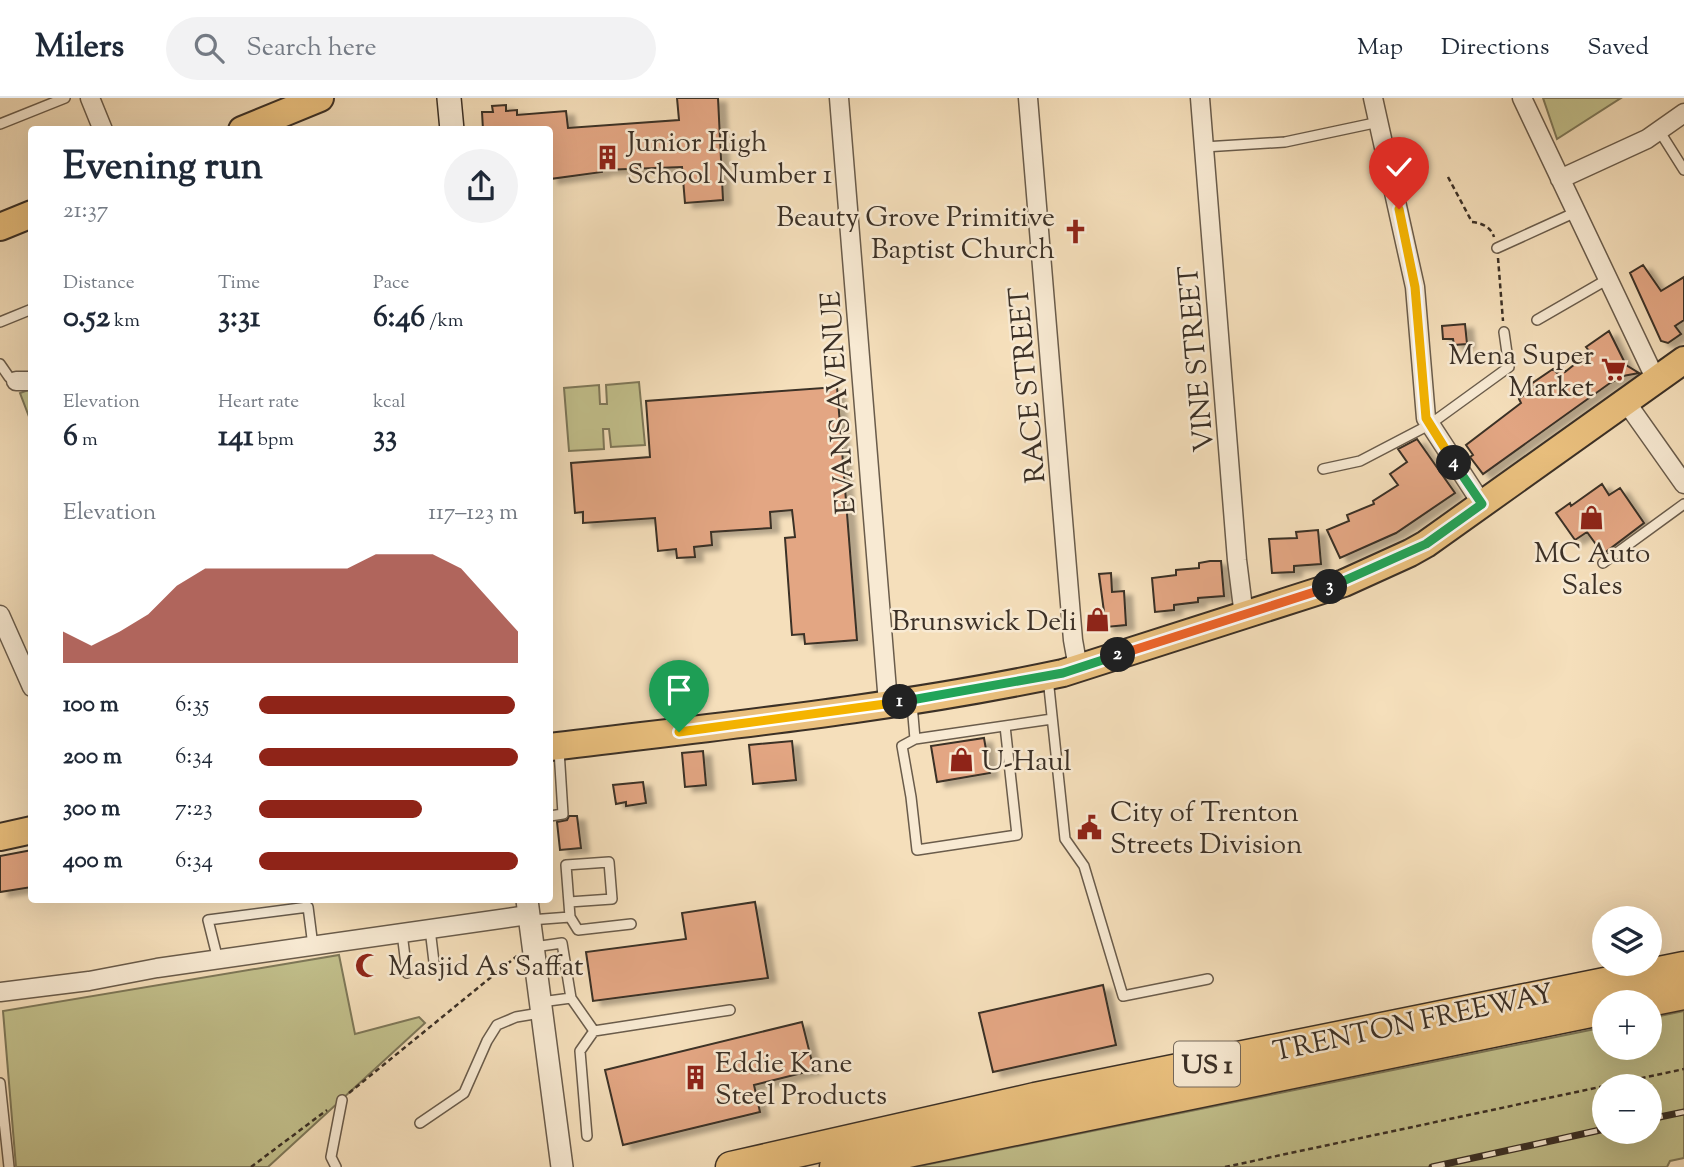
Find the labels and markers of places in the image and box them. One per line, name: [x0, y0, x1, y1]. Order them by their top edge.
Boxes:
place label: Junior High School Number 1: [625, 124, 832, 196]
pin: [1369, 137, 1429, 209]
building icon: Junior High School Number 1: [593, 143, 621, 171]
place label: Beauty Grove Primitive Baptist Church: [776, 199, 1055, 271]
church icon: Beauty Grove Primitive Baptist Church: [1061, 218, 1089, 246]
place label: Mena Super Market: [1448, 337, 1594, 409]
supermarket icon: Mena Super Market: [1600, 356, 1628, 384]
pin: 4: [1436, 446, 1472, 480]
shop icon: MC Auto Sales: [1578, 504, 1606, 532]
place label: MC Auto Sales: [1534, 535, 1650, 607]
pin: 3: [1312, 570, 1348, 604]
place label: Brunswick Deli: [892, 603, 1077, 643]
shop icon: Brunswick Deli: [1083, 606, 1111, 634]
pin: 2: [1100, 638, 1136, 672]
pin: [649, 660, 709, 732]
pin: 1: [883, 684, 918, 720]
place label: U-Haul: [981, 743, 1072, 783]
shop icon: U-Haul: [947, 746, 975, 774]
place label: City of Trenton Streets Division: [1110, 794, 1303, 866]
public building icon: City of Trenton Streets Division: [1076, 813, 1104, 841]
place label: Masjid As Saffat: [388, 948, 584, 988]
mosque icon: Masjid As Saffat: [354, 951, 382, 979]
place label: Eddie Kane Steel Products: [715, 1045, 887, 1117]
building icon: Eddie Kane Steel Products: [681, 1064, 709, 1092]

